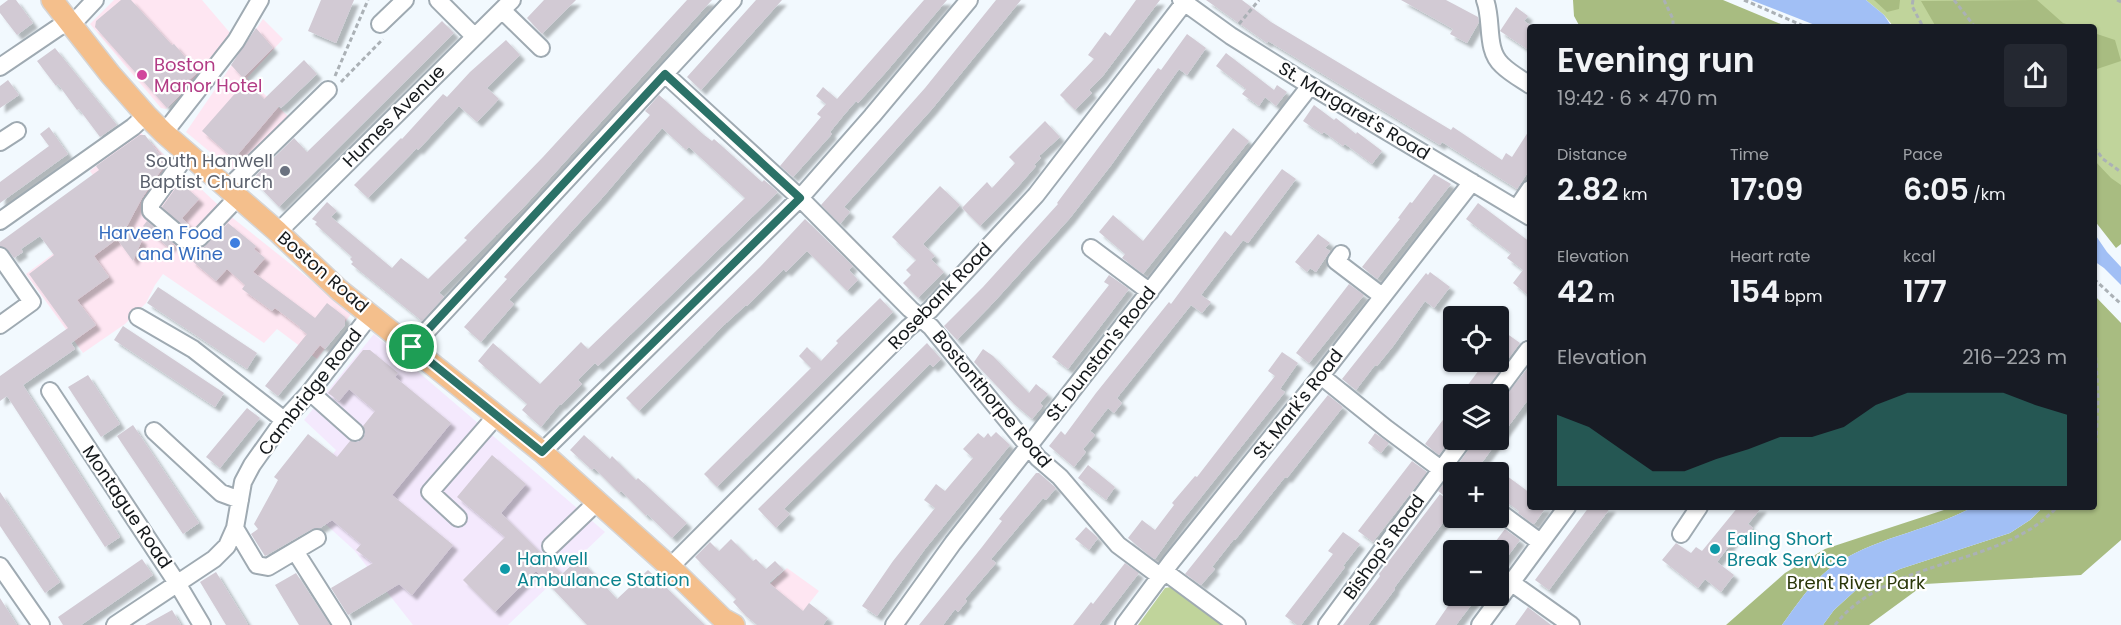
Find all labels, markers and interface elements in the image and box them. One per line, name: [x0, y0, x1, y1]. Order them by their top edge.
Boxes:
text: Evening run: [1557, 37, 1755, 84]
button: share: [2004, 44, 2067, 107]
place label: Boston Manor Hotel: [154, 52, 262, 98]
street label: St. Margaret's Road: [1274, 55, 1435, 166]
street label: Humes Avenue: [337, 59, 450, 172]
marker: Boston Manor Hotel: [135, 68, 149, 82]
text: 19:42 · 6 × 470 m: [1557, 84, 1718, 112]
text: Distance: [1557, 143, 1627, 166]
text: Time: [1730, 143, 1769, 166]
text: Pace: [1903, 143, 1943, 166]
place label: South Hanwell Baptist Church: [140, 148, 273, 194]
marker: South Hanwell Baptist Church: [278, 164, 292, 178]
text: 2.82: [1557, 168, 1619, 211]
text: 17:09: [1730, 168, 1803, 211]
text: 6:05: [1903, 168, 1969, 211]
text: km: [1619, 183, 1648, 206]
text: /km: [1969, 183, 2005, 206]
place label: Harveen Food and Wine: [99, 220, 223, 266]
street label: Boston Road: [272, 225, 374, 318]
marker: Harveen Food and Wine: [228, 236, 242, 250]
street label: Rosebank Road: [882, 237, 997, 355]
text: Elevation: [1557, 245, 1629, 268]
text: Heart rate: [1730, 245, 1810, 268]
text: kcal: [1903, 245, 1936, 268]
text: 42: [1557, 270, 1594, 313]
text: 154: [1730, 270, 1780, 313]
text: 177: [1903, 270, 1947, 313]
street label: St. Dunstan's Road: [1040, 281, 1161, 426]
text: m: [1594, 285, 1615, 308]
text: bpm: [1780, 285, 1822, 308]
map controls: [1443, 306, 1509, 606]
button: locate: [1443, 306, 1509, 372]
pin: [386, 321, 437, 372]
street label: Cambridge Road: [252, 323, 367, 460]
street label: Bostonthorpe Road: [927, 324, 1057, 473]
icon: arrive: [395, 330, 428, 363]
text: Elevation: [1557, 343, 1647, 371]
text: 216–223 m: [1962, 343, 2067, 371]
street label: St. Mark's Road: [1247, 344, 1348, 464]
button: layers: [1443, 384, 1509, 450]
street label: Montague Road: [77, 440, 178, 573]
button: +: [1443, 462, 1509, 528]
street label: Bishop's Road: [1337, 489, 1430, 604]
place label: Ealing Short Break Service: [1727, 526, 1847, 572]
button: −: [1443, 540, 1509, 606]
marker: Ealing Short Break Service: [1708, 542, 1722, 556]
place label: Hanwell Ambulance Station: [517, 546, 690, 592]
marker: Hanwell Ambulance Station: [498, 562, 512, 576]
park label: Brent River Park: [1787, 570, 1926, 595]

